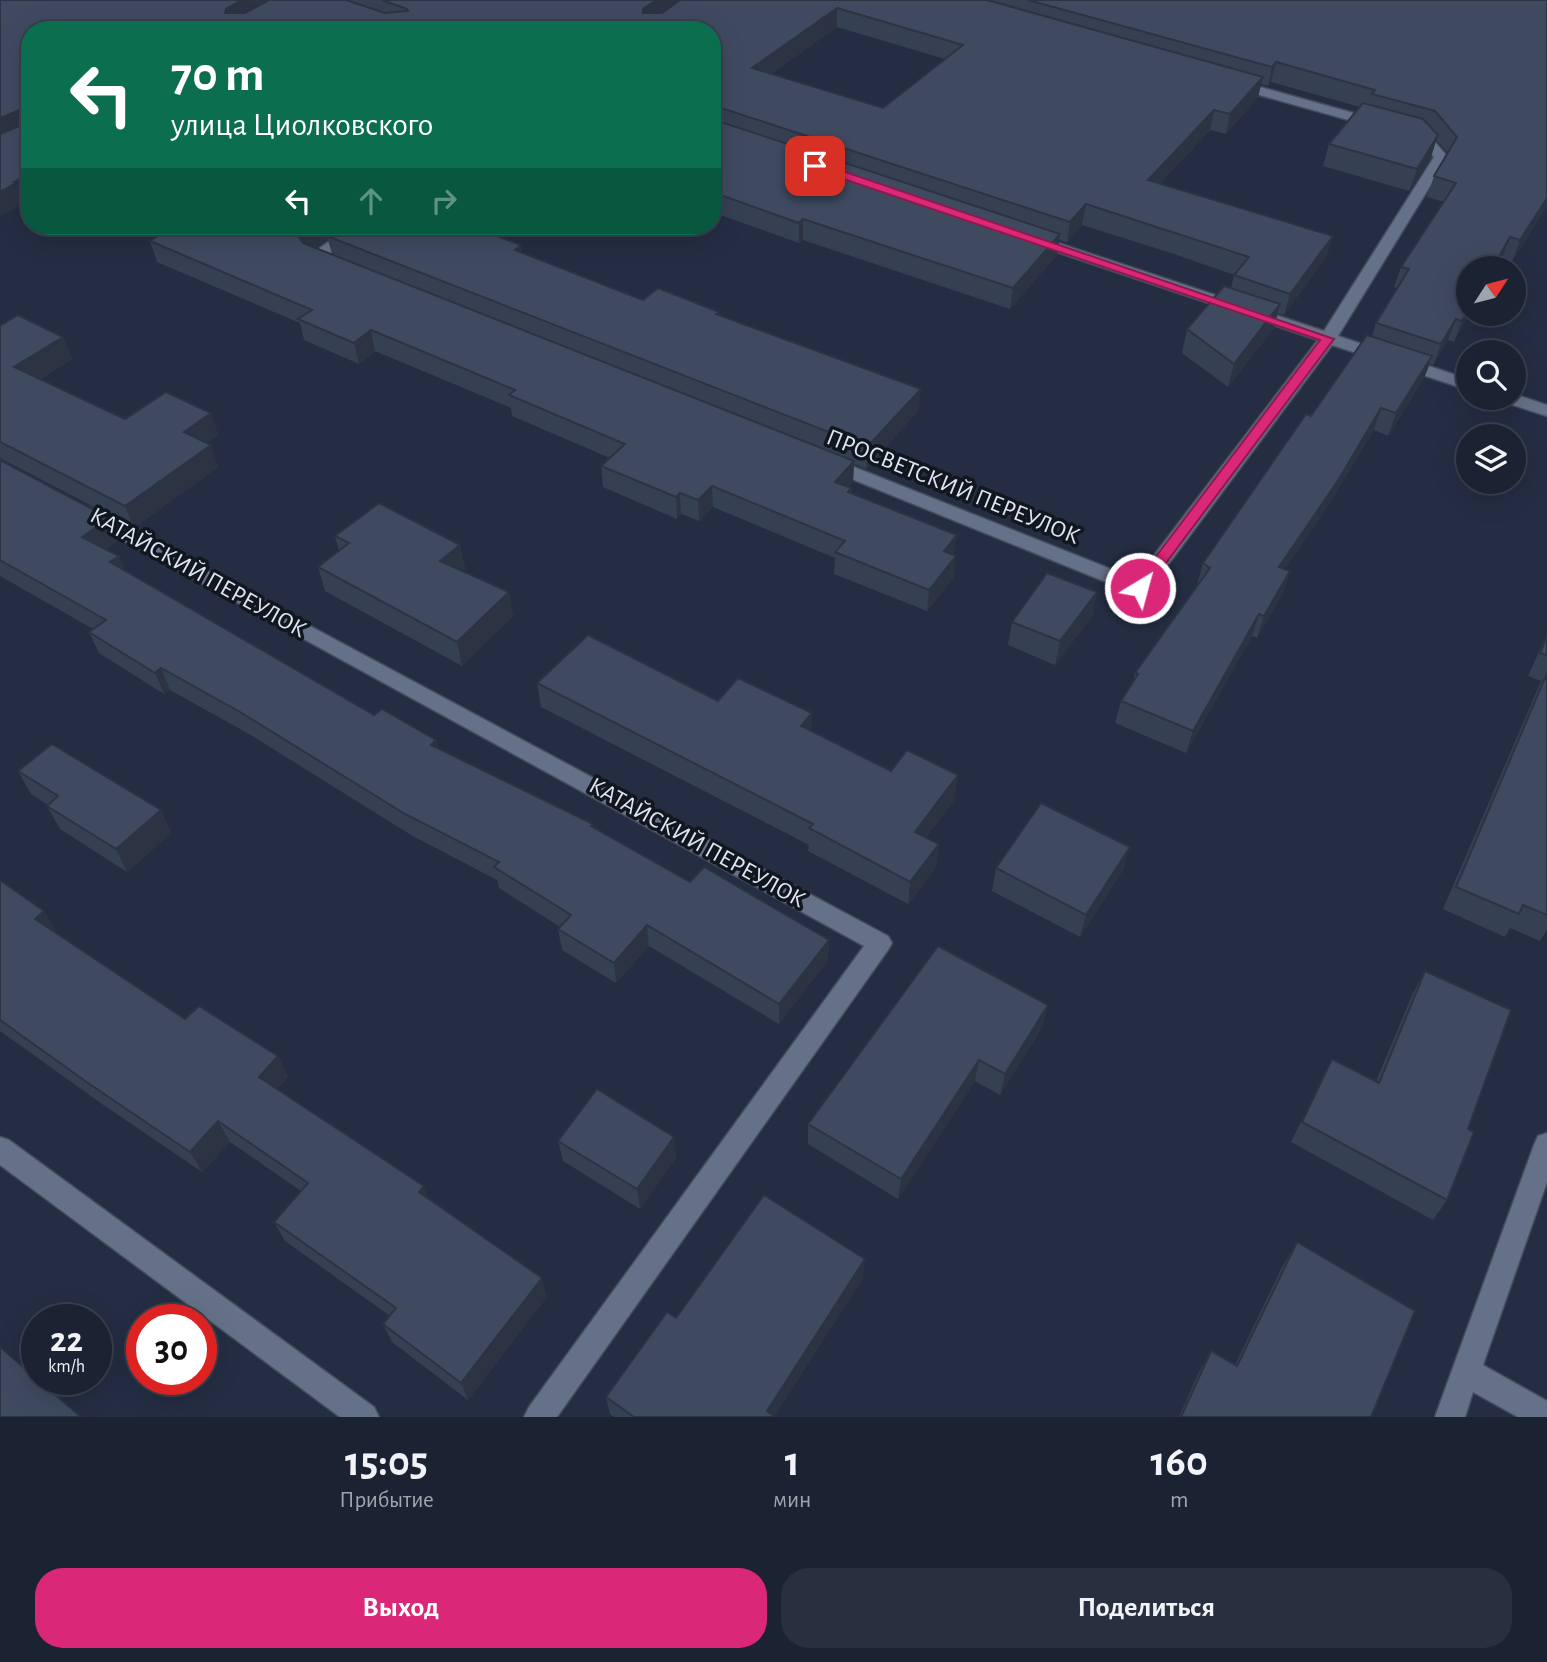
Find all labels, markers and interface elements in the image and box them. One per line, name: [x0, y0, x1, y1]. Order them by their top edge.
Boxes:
icon: left: [56, 49, 147, 140]
text: 70 m: [171, 51, 265, 100]
text: улица Циолковского: [171, 109, 433, 141]
pin: [785, 136, 845, 196]
icon: arrive: [796, 147, 834, 185]
icon: left: [279, 182, 317, 220]
icon: ahead: [352, 182, 390, 220]
icon: right: [425, 182, 463, 220]
north arrow: [1456, 256, 1526, 326]
map controls: [1456, 256, 1526, 494]
button: search: [1456, 340, 1526, 410]
button: layers: [1456, 424, 1526, 494]
street label: ПРОСВЕТСКИЙ ПЕРЕУЛОК: [823, 425, 1083, 549]
street label: КАТАЙСКИЙ ПЕРЕУЛОК: [86, 503, 310, 643]
position arrow: [1103, 551, 1177, 625]
street label: КАТАЙСКИЙ ПЕРЕУЛОК: [585, 773, 809, 913]
speed limit sign: 30: [126, 1304, 217, 1395]
text: 22: [50, 1323, 83, 1358]
text: km/h: [48, 1358, 85, 1376]
text: 15:05: [345, 1441, 428, 1483]
text: 1: [785, 1441, 800, 1483]
text: 160: [1150, 1441, 1208, 1483]
text: Прибытие: [339, 1489, 434, 1512]
text: мин: [773, 1489, 811, 1512]
text: m: [1170, 1489, 1188, 1512]
button: Выход: [35, 1568, 767, 1648]
button: Поделиться: [781, 1568, 1512, 1648]

